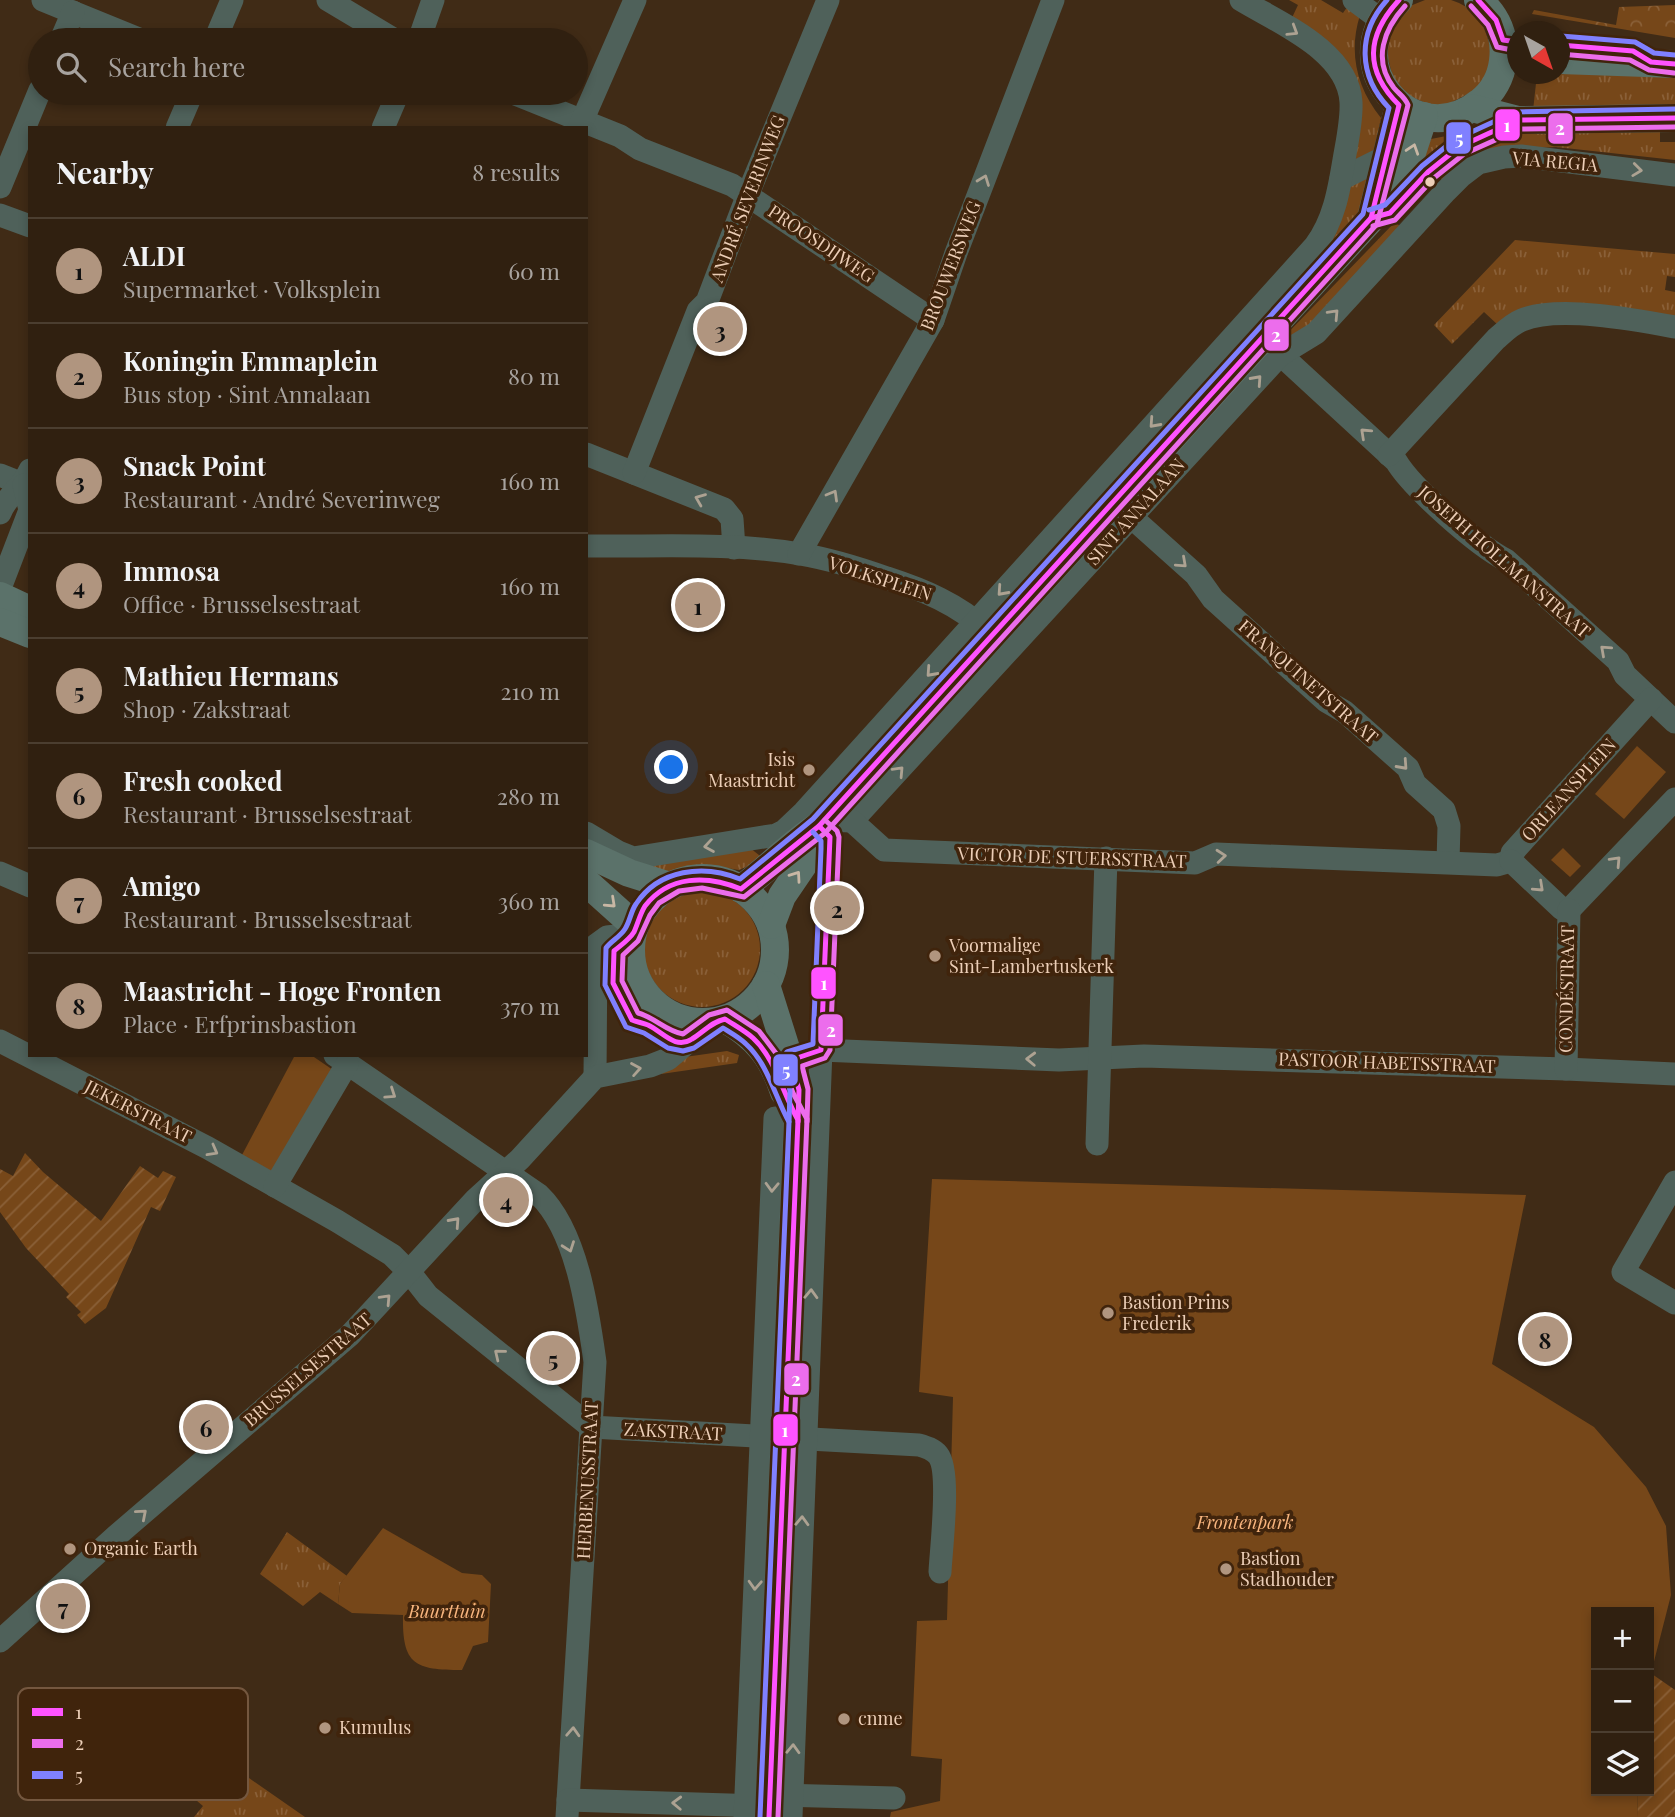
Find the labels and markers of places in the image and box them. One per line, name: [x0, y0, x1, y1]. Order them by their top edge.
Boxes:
unlabelled marker: [1423, 175, 1437, 189]
pin: 3: [697, 303, 743, 355]
pin: 1: [675, 579, 721, 631]
place label: Isis Maastricht: [708, 747, 796, 792]
marker: Isis Maastricht: [801, 762, 817, 778]
pin: 2: [814, 882, 860, 934]
place label: Voormalige Sint-Lambertuskerk: [948, 933, 1114, 978]
marker: Voormalige Sint-Lambertuskerk: [927, 948, 943, 964]
pin: 4: [483, 1174, 529, 1226]
place label: Bastion Prins Frederik: [1122, 1290, 1230, 1335]
marker: Bastion Prins Frederik: [1100, 1305, 1116, 1321]
pin: 8: [1522, 1313, 1568, 1365]
pin: 5: [530, 1332, 576, 1384]
pin: 6: [183, 1401, 229, 1453]
place label: Organic Earth: [84, 1536, 198, 1560]
marker: Organic Earth: [62, 1541, 78, 1557]
place label: Bastion Stadhouder: [1240, 1546, 1334, 1591]
marker: Bastion Stadhouder: [1218, 1561, 1234, 1577]
pin: 7: [40, 1580, 86, 1632]
place label: cnme: [858, 1706, 903, 1730]
marker: cnme: [836, 1711, 852, 1727]
place label: Kumulus: [339, 1715, 411, 1739]
marker: Kumulus: [317, 1720, 333, 1736]

